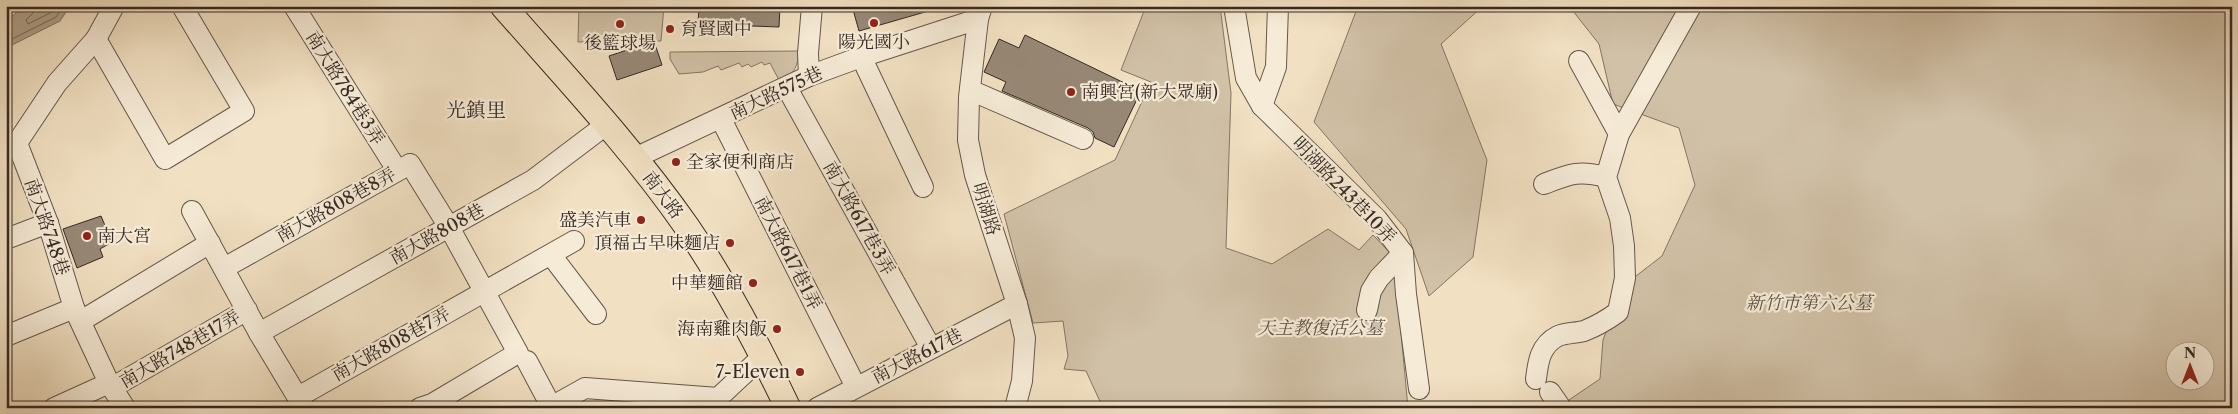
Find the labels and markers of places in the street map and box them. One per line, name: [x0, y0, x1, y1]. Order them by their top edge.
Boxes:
marker: 陽光國小: [868, 17, 880, 29]
marker: 後籃球場: [614, 18, 626, 30]
place label: 育賢國中: [680, 18, 752, 40]
marker: 育賢國中: [664, 23, 676, 35]
place label: 陽光國小: [838, 31, 910, 53]
place label: 後籃球場: [584, 32, 656, 54]
place label: 南興宮(新大眾廟): [1081, 81, 1218, 103]
marker: 南興宮(新大眾廟): [1065, 86, 1077, 98]
place label: 全家便利商店: [686, 151, 794, 173]
marker: 全家便利商店: [670, 156, 682, 168]
place label: 盛美汽車: [559, 209, 631, 231]
marker: 盛美汽車: [635, 214, 647, 226]
place label: 南大宮: [97, 225, 151, 247]
marker: 南大宮: [81, 230, 93, 242]
place label: 頂福古早味麵店: [594, 232, 720, 254]
marker: 頂福古早味麵店: [724, 237, 736, 249]
place label: 中華麵館: [671, 272, 743, 294]
marker: 中華麵館: [747, 277, 759, 289]
place label: 海南雞肉飯: [677, 318, 767, 340]
marker: 海南雞肉飯: [771, 323, 783, 335]
place label: 7-Eleven: [715, 361, 790, 383]
marker: 7-Eleven: [794, 366, 806, 378]

